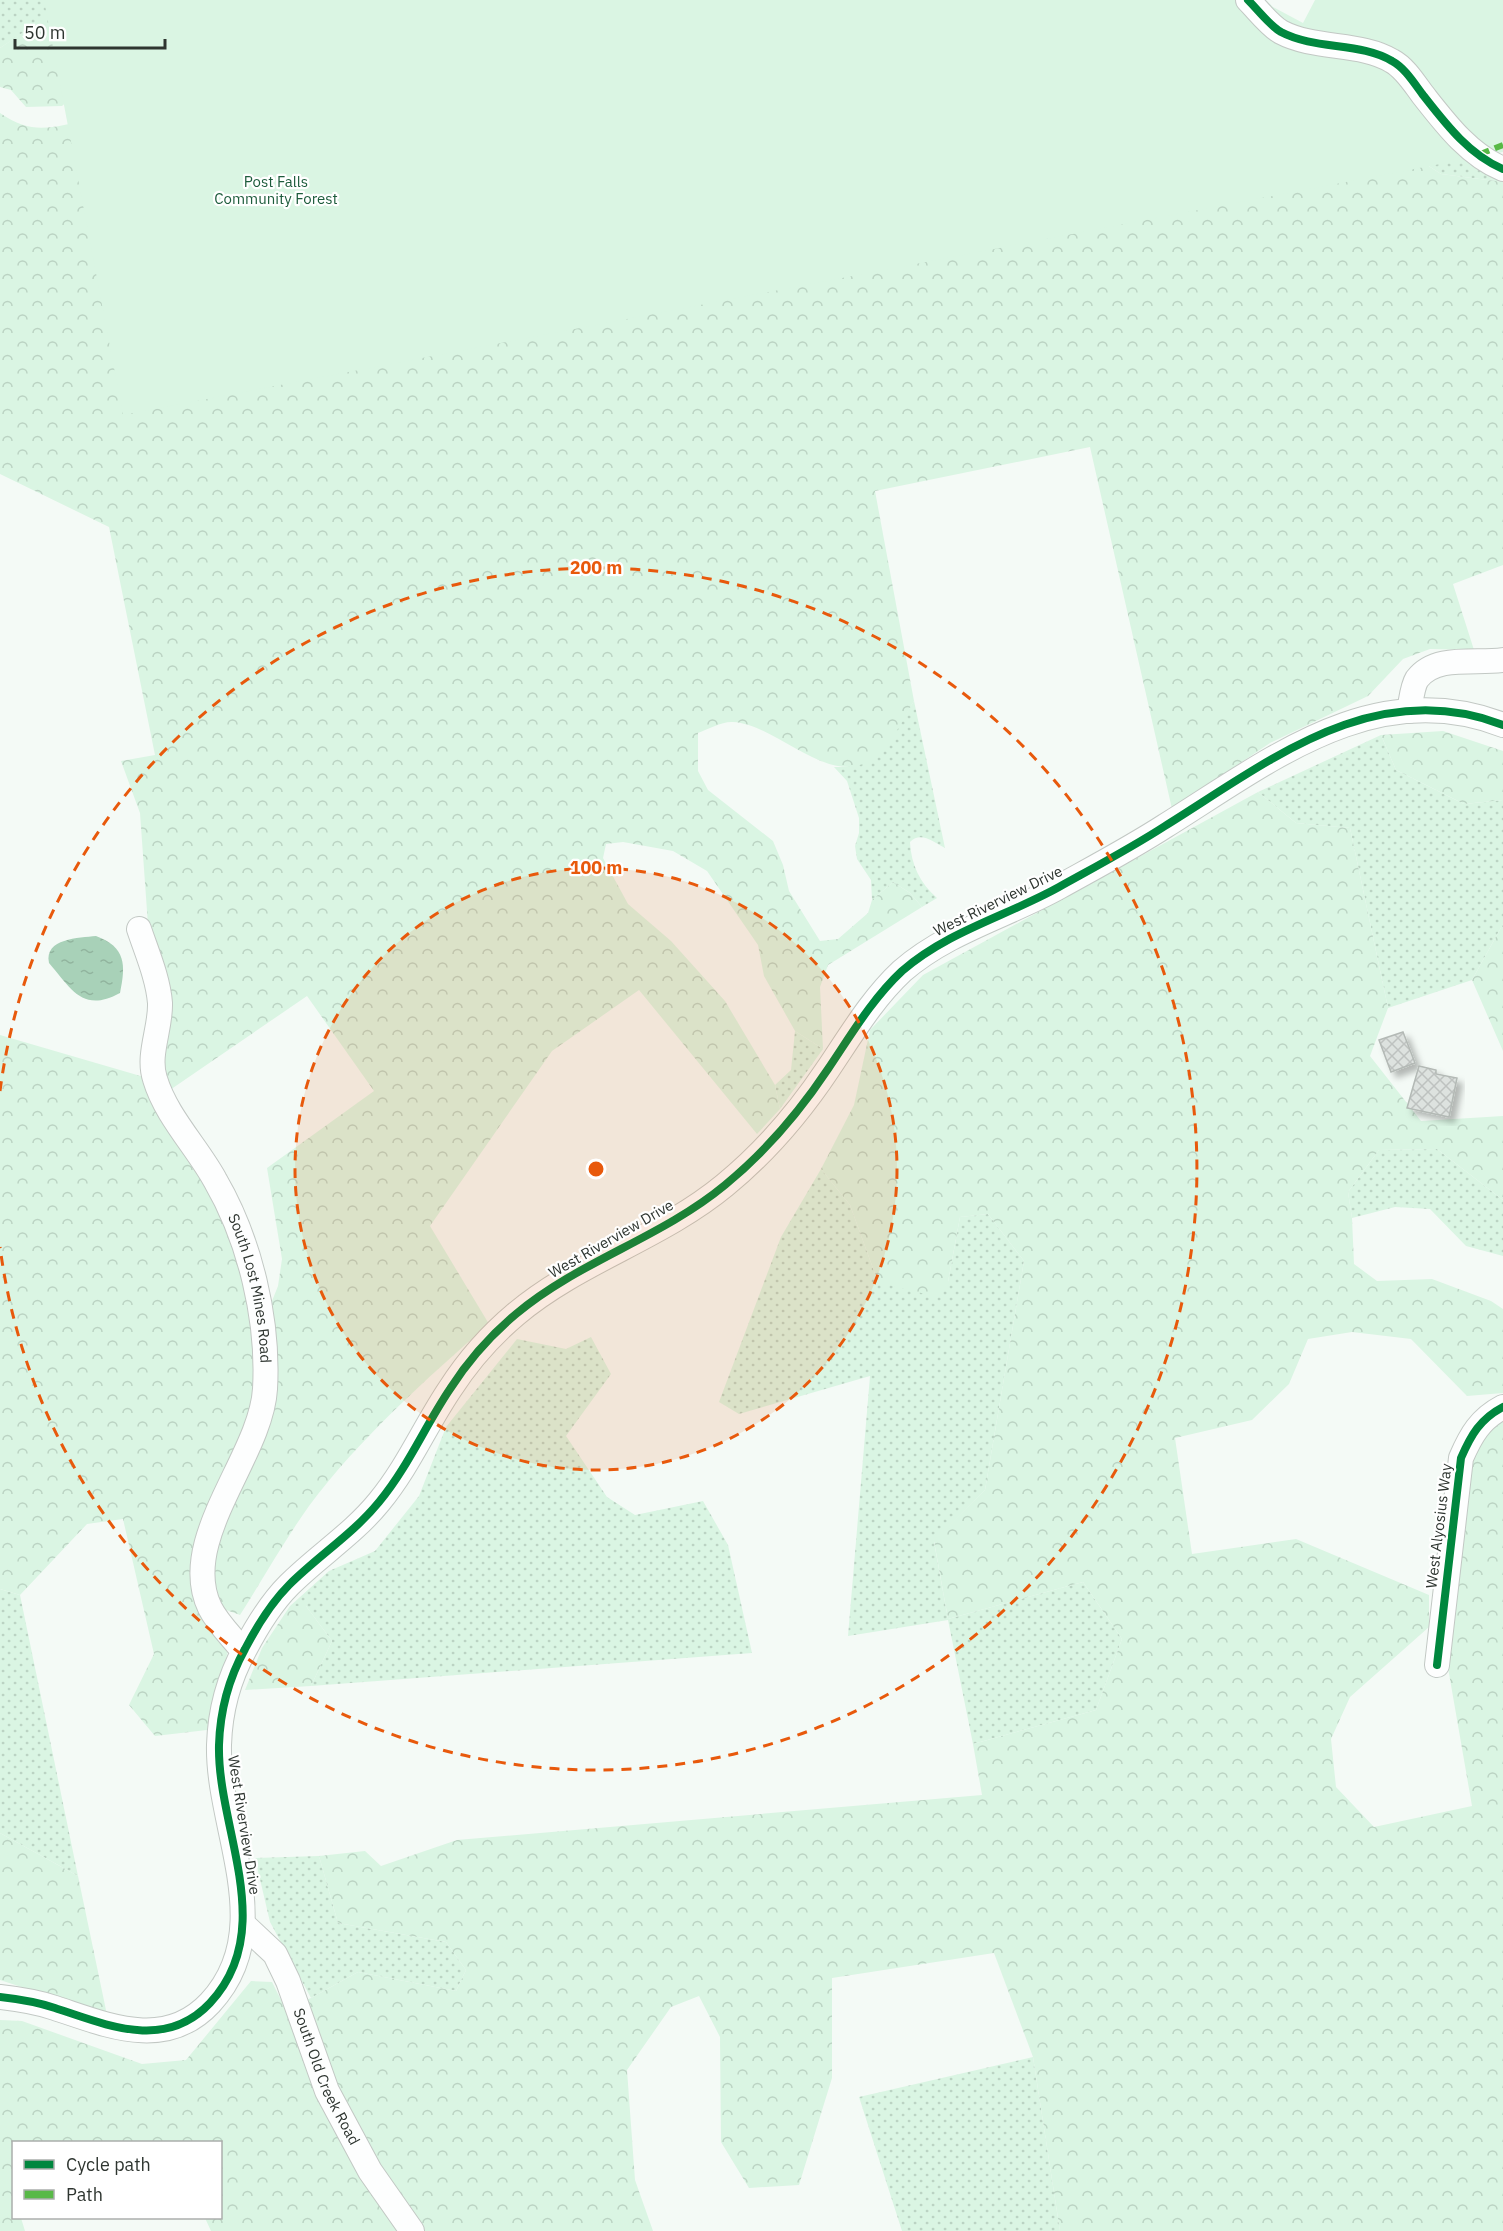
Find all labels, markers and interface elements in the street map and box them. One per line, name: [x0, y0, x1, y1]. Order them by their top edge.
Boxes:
scale bar: [15, 12, 165, 50]
text: 50 m: [24, 21, 66, 44]
park label: Post Falls Community Forest: [214, 172, 338, 208]
text: 200 m: [570, 556, 622, 579]
text: 100 m: [570, 856, 622, 879]
street label: West Riverview Drive: [930, 861, 1065, 940]
centre of rings: [586, 1159, 606, 1179]
street label: West Riverview Drive: [545, 1195, 677, 1282]
street label: South Lost Mines Road: [224, 1211, 275, 1363]
street label: West Alyosius Way: [1421, 1462, 1456, 1590]
street label: West Riverview Drive: [224, 1754, 265, 1896]
street label: South Old Creek Road: [289, 2006, 364, 2148]
legend: [12, 2141, 222, 2219]
text: Cycle path: [66, 2153, 151, 2176]
text: Path: [66, 2183, 103, 2206]

